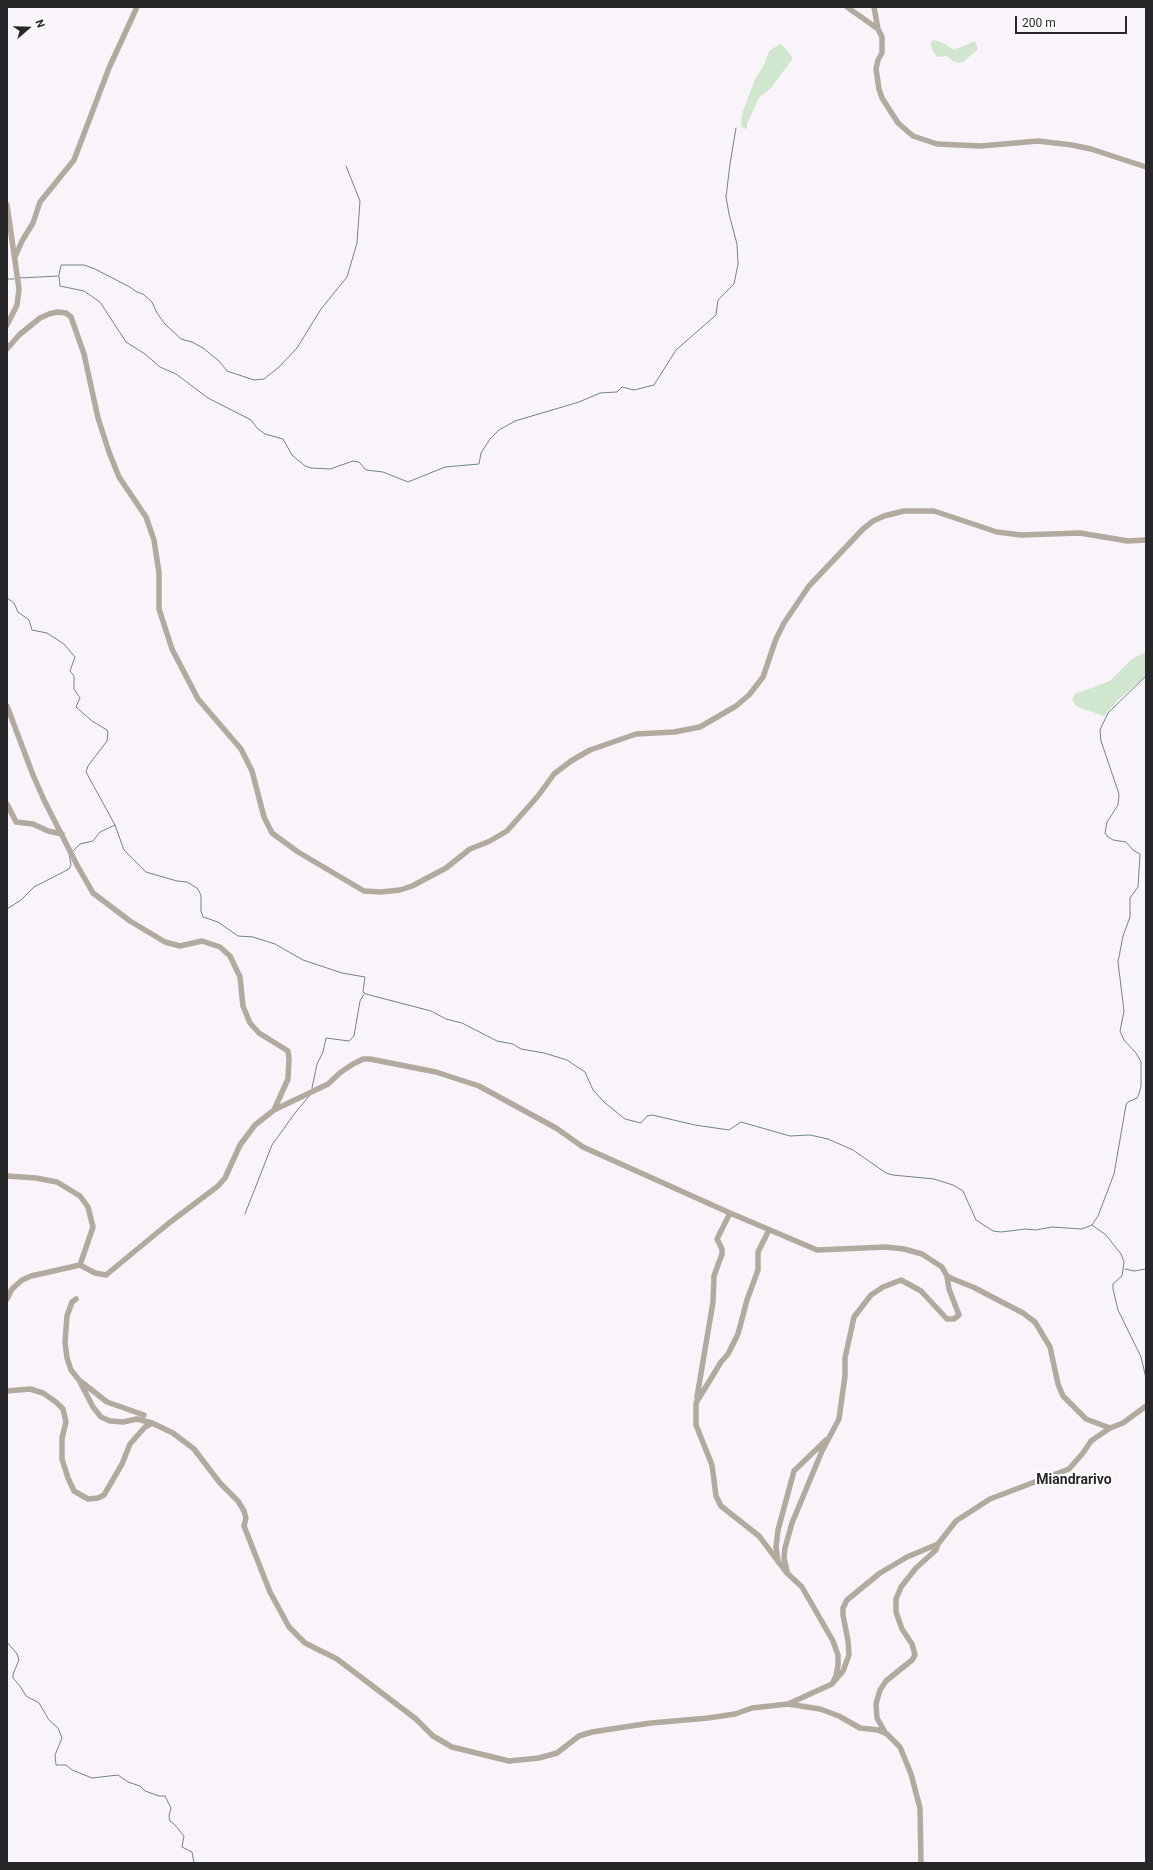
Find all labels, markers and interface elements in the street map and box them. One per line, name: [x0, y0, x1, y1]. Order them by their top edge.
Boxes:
north arrow: [8, 8, 48, 48]
scale bar: [1017, 8, 1129, 34]
text: 200 m: [1022, 16, 1056, 30]
text: N: [32, 18, 47, 30]
district label: Miandrarivo: [1036, 1472, 1112, 1488]

